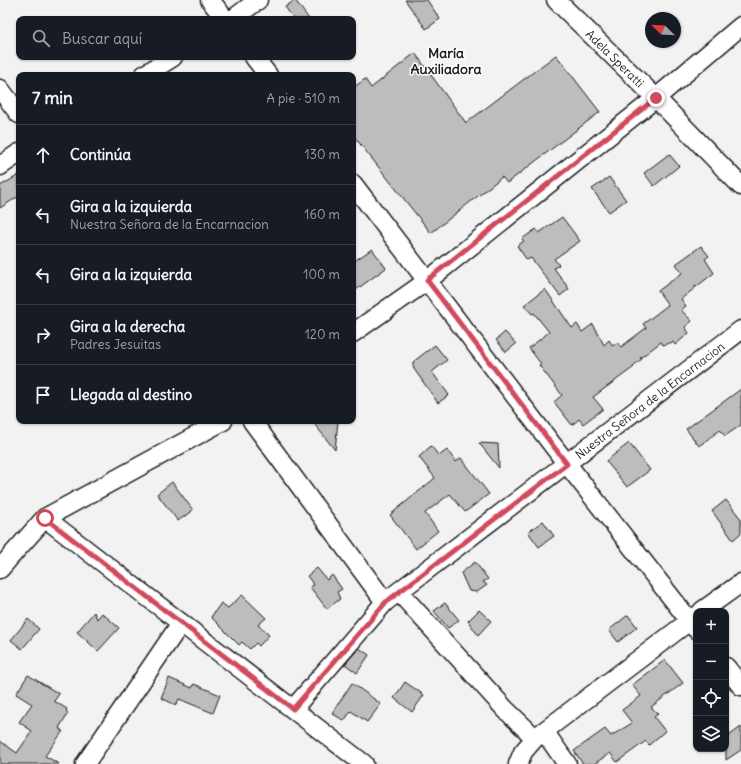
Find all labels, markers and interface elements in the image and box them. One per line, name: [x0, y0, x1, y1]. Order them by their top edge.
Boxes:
north arrow: [645, 12, 681, 48]
search box: [16, 16, 356, 60]
street label: Adela Speratti: [583, 26, 648, 90]
icon: search: [30, 27, 52, 49]
text: Buscar aquí: [62, 29, 142, 48]
district label: María Auxiliadora: [410, 44, 482, 78]
text: 7 min: [32, 87, 73, 109]
route end: [647, 89, 665, 107]
text: A pie · 510 m: [266, 90, 340, 107]
icon: ahead: [32, 144, 54, 166]
text: Continúa: [70, 145, 131, 164]
text: 130 m: [304, 146, 340, 163]
text: Gira a la izquierda: [70, 197, 192, 216]
icon: left: [32, 204, 54, 226]
text: 160 m: [304, 206, 340, 223]
text: Nuestra Señora de la Encarnacion: [70, 216, 269, 233]
icon: left: [32, 264, 54, 286]
text: Gira a la izquierda: [70, 265, 192, 284]
text: 100 m: [303, 266, 340, 283]
text: Gira a la derecha: [70, 317, 185, 336]
icon: right: [32, 324, 54, 346]
text: 120 m: [305, 326, 340, 343]
text: Padres Jesuitas: [70, 336, 161, 353]
street label: Nuestra Señora de la Encarnacion: [572, 338, 727, 462]
icon: arrive: [32, 384, 54, 406]
text: Llegada al destino: [70, 385, 192, 404]
route start: [36, 509, 54, 527]
map controls: [693, 608, 729, 752]
button: +: [693, 608, 729, 644]
button: −: [693, 644, 729, 680]
button: locate: [693, 680, 729, 716]
button: layers: [693, 716, 729, 752]

